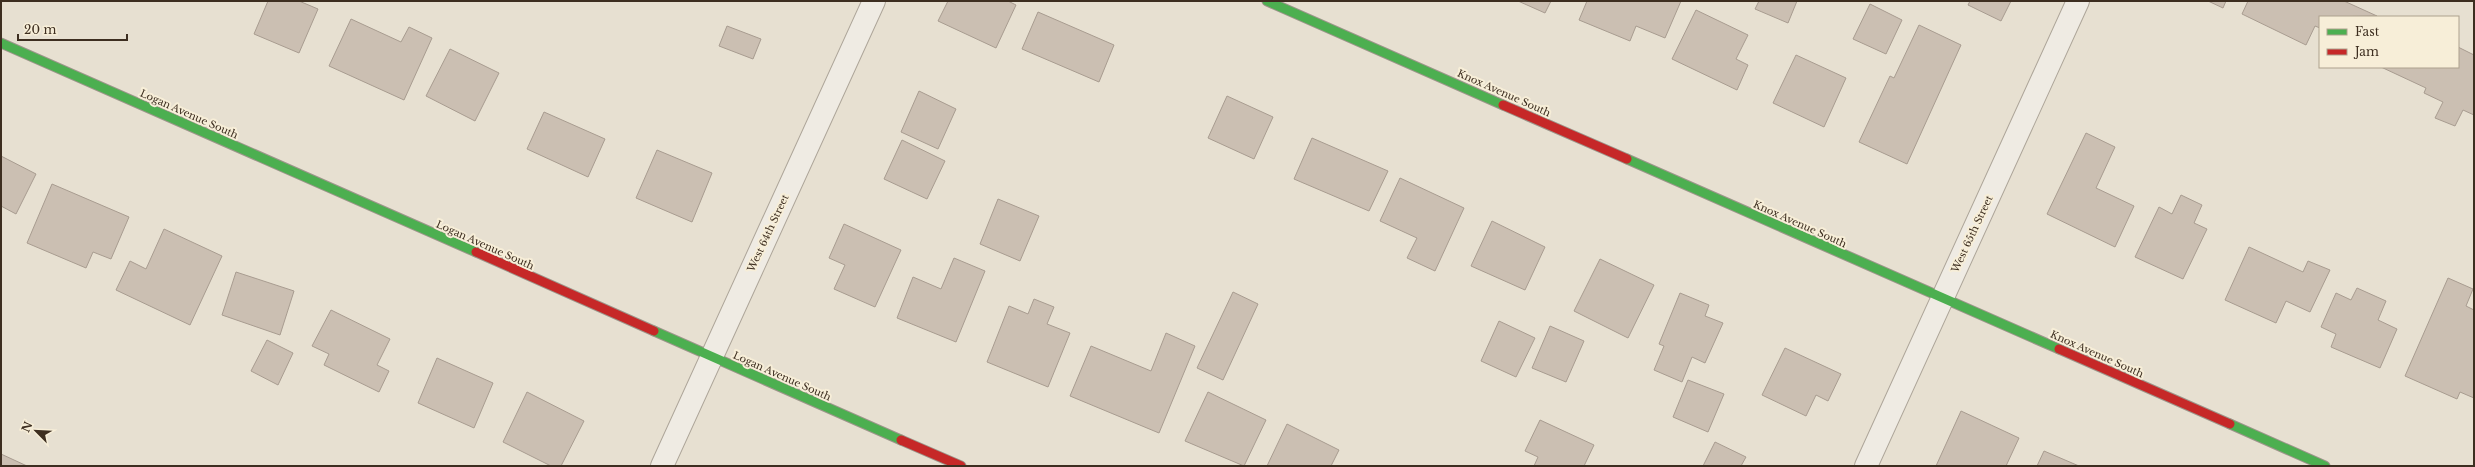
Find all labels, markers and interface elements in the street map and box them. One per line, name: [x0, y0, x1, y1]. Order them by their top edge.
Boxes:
scale bar: [18, 16, 127, 42]
legend: [2319, 16, 2459, 68]
text: 20 m: [24, 22, 56, 37]
text: Fast: [2355, 24, 2380, 39]
text: Jam: [2353, 44, 2379, 59]
street label: Knox Avenue South: [1455, 67, 1553, 119]
street label: Logan Avenue South: [138, 87, 240, 142]
street label: West 64th Street: [744, 192, 792, 275]
street label: West 65th Street: [1948, 193, 1996, 276]
street label: Knox Avenue South: [1751, 198, 1849, 250]
street label: Logan Avenue South: [434, 218, 536, 273]
street label: Knox Avenue South: [2048, 328, 2146, 380]
street label: Logan Avenue South: [731, 349, 833, 404]
north arrow: [16, 411, 56, 451]
text: N: [18, 419, 36, 435]

